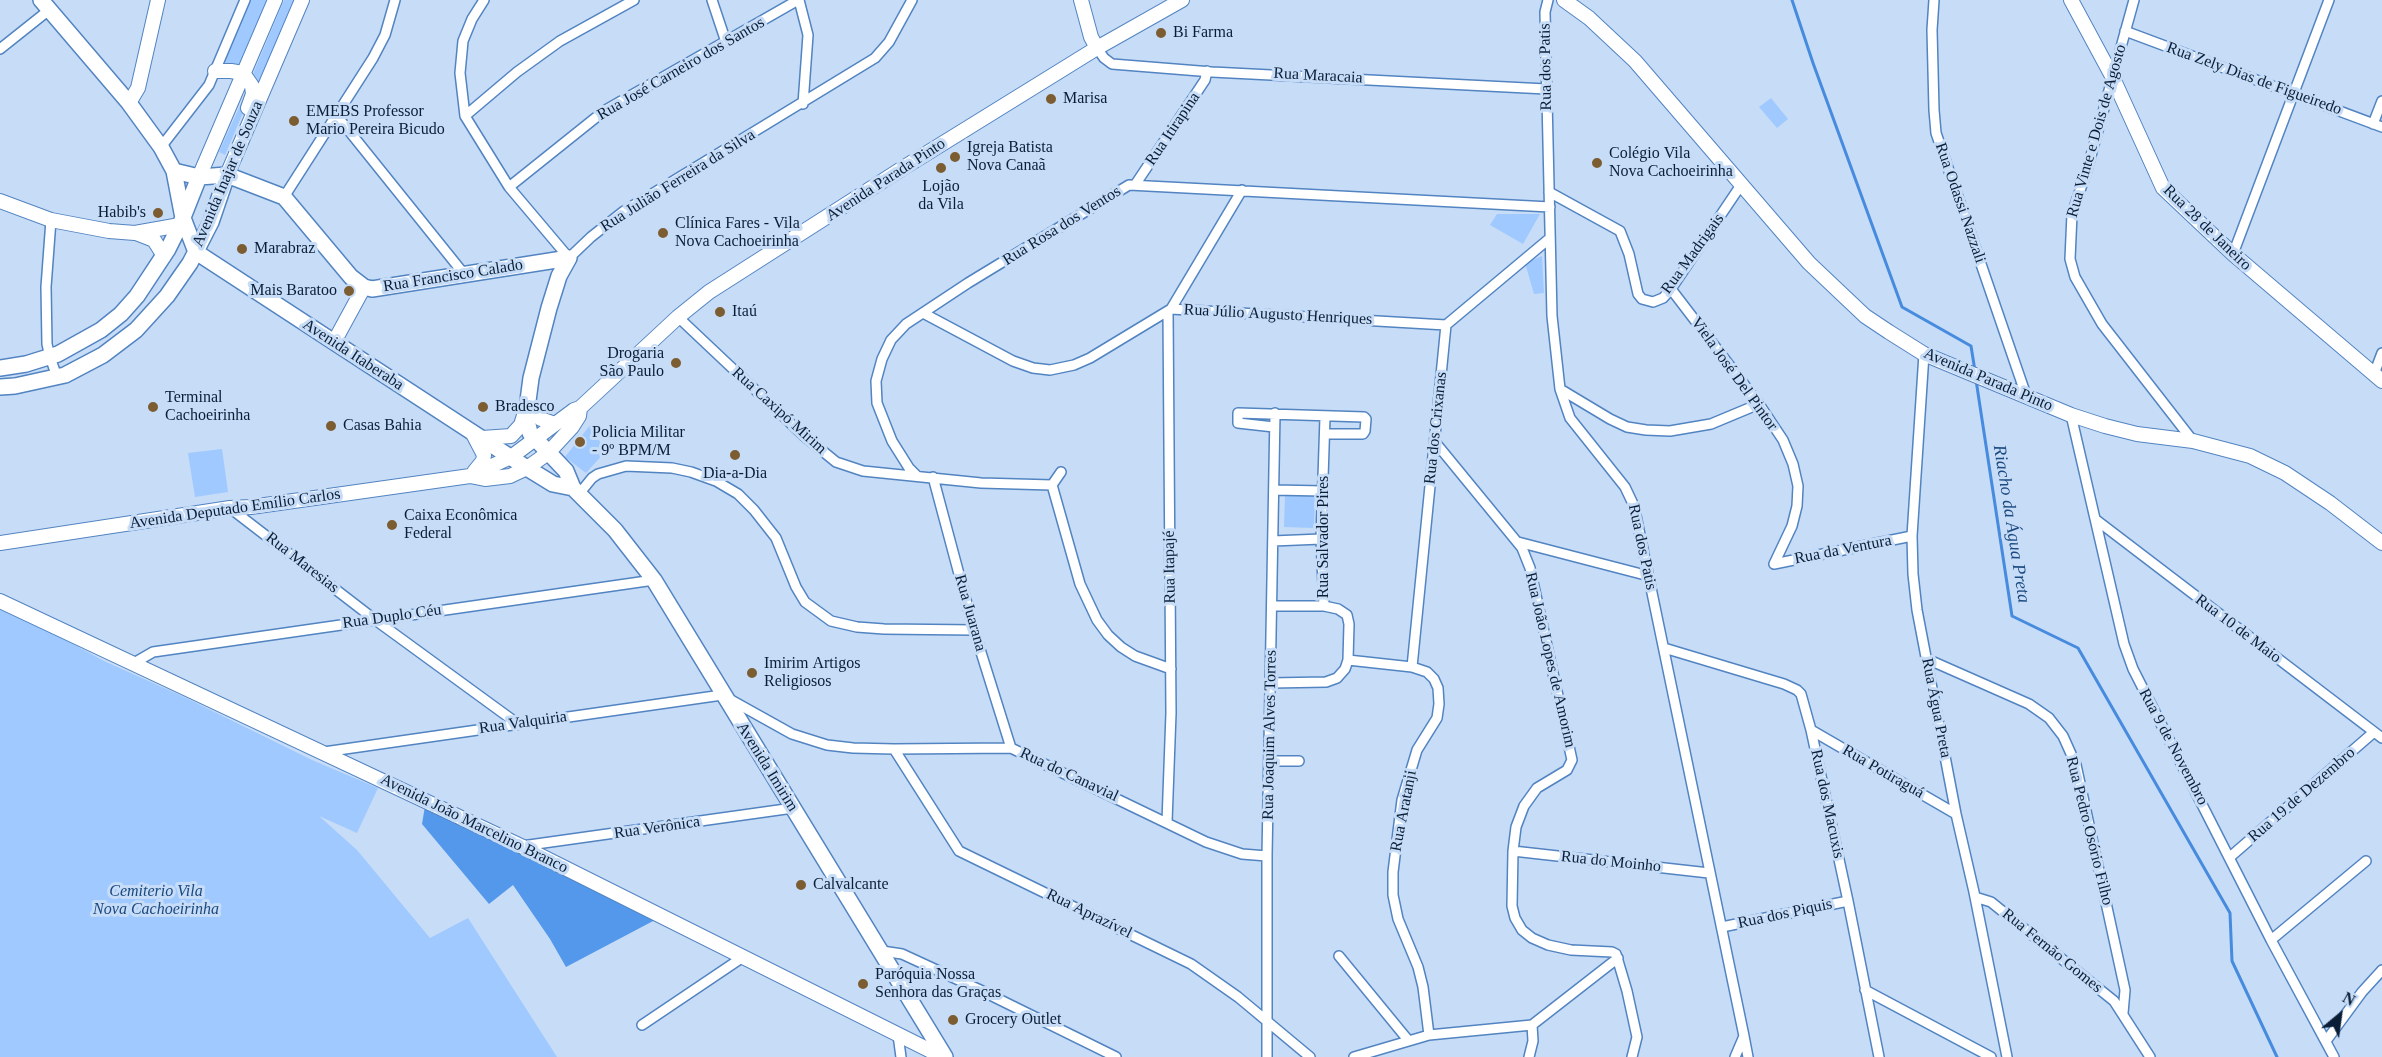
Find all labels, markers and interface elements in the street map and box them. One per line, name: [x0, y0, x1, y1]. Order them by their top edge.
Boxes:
street label: Rua José Carneiro dos Santos: [594, 13, 768, 125]
place label: Bi Farma: [1173, 23, 1233, 43]
street label: Rua dos Patis: [1536, 23, 1556, 111]
marker: Bi Farma: [1154, 26, 1168, 40]
street label: Rua Zely Dias de Figueiredo: [2164, 38, 2344, 120]
street label: Rua Vinte e Dois de Agosto: [2063, 42, 2131, 220]
street label: Rua Maracaia: [1273, 64, 1363, 88]
place label: Marisa: [1063, 89, 1107, 109]
street label: Rua Itirapina: [1142, 89, 1204, 169]
marker: Marisa: [1044, 92, 1058, 106]
street label: Avenida Inajar de Souza: [189, 98, 267, 250]
place label: EMEBS Professor Mario Pereira Bicudo: [306, 102, 445, 140]
marker: EMEBS Professor Mario Pereira Bicudo: [287, 114, 301, 128]
street label: Rua Julião Ferreira da Silva: [597, 126, 759, 236]
street label: Avenida Parada Pinto: [823, 134, 949, 226]
place label: Igreja Batista Nova Canaã: [967, 138, 1053, 176]
street label: Rua Odassi Nazzali: [1930, 140, 1990, 266]
place label: Colégio Vila Nova Cachoeirinha: [1609, 144, 1733, 182]
marker: Igreja Batista Nova Canaã: [948, 150, 962, 164]
marker: Colégio Vila Nova Cachoeirinha: [1590, 156, 1604, 170]
marker: Lojão da Vila: [934, 161, 948, 175]
place label: Lojão da Vila: [918, 177, 964, 215]
street label: Rua 28 de Janeiro: [2159, 181, 2255, 275]
street label: Rua Rosa dos Ventos: [999, 182, 1125, 270]
place label: Habib's: [98, 203, 146, 223]
marker: Habib's: [151, 206, 165, 220]
street label: Rua Madrigais: [1657, 210, 1729, 298]
place label: Clínica Fares - Vila Nova Cachoeirinha: [675, 214, 800, 252]
marker: Clínica Fares - Vila Nova Cachoeirinha: [656, 226, 670, 240]
place label: Marabraz: [254, 239, 315, 259]
marker: Marabraz: [235, 242, 249, 256]
street label: Rua Francisco Calado: [382, 255, 524, 297]
place label: Mais Baratoo: [250, 281, 337, 301]
marker: Mais Baratoo: [342, 284, 356, 298]
street label: Rua Júlio Augusto Henriques: [1183, 300, 1373, 330]
place label: Itaú: [732, 302, 757, 322]
marker: Itaú: [713, 305, 727, 319]
street label: Viela José Del Pintor: [1686, 314, 1782, 434]
street label: Avenida Itaberaba: [299, 315, 407, 395]
place label: Drogaria São Paulo: [600, 344, 664, 382]
street label: Avenida Parada Pinto: [1921, 344, 2055, 416]
marker: Drogaria São Paulo: [669, 356, 683, 370]
street label: Rua Caxipó Mirim: [728, 363, 830, 459]
street label: Rua dos Crixanas: [1421, 371, 1451, 485]
place label: Terminal Cachoeirinha: [165, 388, 250, 426]
place label: Bradesco: [495, 397, 555, 417]
marker: Terminal Cachoeirinha: [146, 400, 160, 414]
marker: Bradesco: [476, 400, 490, 414]
place label: Casas Bahia: [343, 416, 422, 436]
marker: Casas Bahia: [324, 419, 338, 433]
place label: Policia Militar - 9º BPM/M: [592, 423, 685, 461]
marker: Policia Militar - 9º BPM/M: [573, 435, 587, 449]
water label: Riacho da Água Preta: [1988, 443, 2034, 605]
marker: Dia-a-Dia: [728, 448, 742, 462]
place label: Dia-a-Dia: [703, 464, 767, 484]
street label: Rua Salvador Pires: [1314, 476, 1334, 598]
street label: Avenida Deputado Emílio Carlos: [128, 485, 342, 533]
street label: Rua dos Patis: [1624, 502, 1660, 592]
place label: Caixa Econômica Federal: [404, 506, 517, 544]
marker: Caixa Econômica Federal: [385, 518, 399, 532]
street label: Rua Maresias: [262, 528, 342, 598]
street label: Rua Itapajé: [1160, 530, 1180, 604]
street label: Rua da Ventura: [1793, 531, 1893, 569]
street label: Rua João Lopes de Amorim: [1520, 570, 1580, 750]
street label: Rua Juarana: [950, 573, 990, 653]
street label: Rua 10 de Maio: [2191, 590, 2285, 668]
street label: Rua Duplo Céu: [341, 601, 443, 633]
street label: Rua Joaquim Alves Torres: [1259, 650, 1281, 820]
place label: Imirim Artigos Religiosos: [764, 654, 860, 692]
street label: Rua Água Preta: [1917, 656, 1955, 760]
marker: Imirim Artigos Religiosos: [745, 666, 759, 680]
street label: Rua 9 de Novembro: [2134, 685, 2212, 809]
street label: Rua Valquiria: [478, 707, 568, 739]
street label: Avenida Imirim: [732, 719, 802, 815]
street label: Rua Potiraguá: [1839, 741, 1927, 803]
street label: Rua 19 de Dezembro: [2245, 743, 2359, 847]
street label: Rua do Canavial: [1017, 744, 1121, 806]
street label: Rua dos Macuxis: [1806, 748, 1848, 860]
street label: Rua Pedro Osório Filho: [2061, 755, 2117, 907]
street label: Rua Aratanji: [1387, 769, 1421, 853]
street label: Avenida João Marcelino Branco: [377, 770, 571, 878]
street label: Rua Verônica: [613, 812, 701, 844]
street label: Rua do Moinho: [1560, 847, 1662, 877]
place label: Calvalcante: [813, 875, 889, 895]
marker: Calvalcante: [794, 878, 808, 892]
park label: Cemiterio Vila Nova Cachoeirinha: [93, 882, 219, 920]
street label: Rua Aprazível: [1043, 885, 1135, 943]
street label: Rua dos Piquis: [1736, 895, 1834, 933]
street label: Rua Fernão Gomes: [1998, 905, 2106, 997]
place label: Paróquia Nossa Senhora das Graças: [875, 965, 1001, 1003]
marker: Paróquia Nossa Senhora das Graças: [856, 977, 870, 991]
north arrow: [2310, 985, 2370, 1045]
text: N: [2340, 989, 2358, 1009]
place label: Grocery Outlet: [965, 1010, 1061, 1030]
marker: Grocery Outlet: [946, 1013, 960, 1027]

